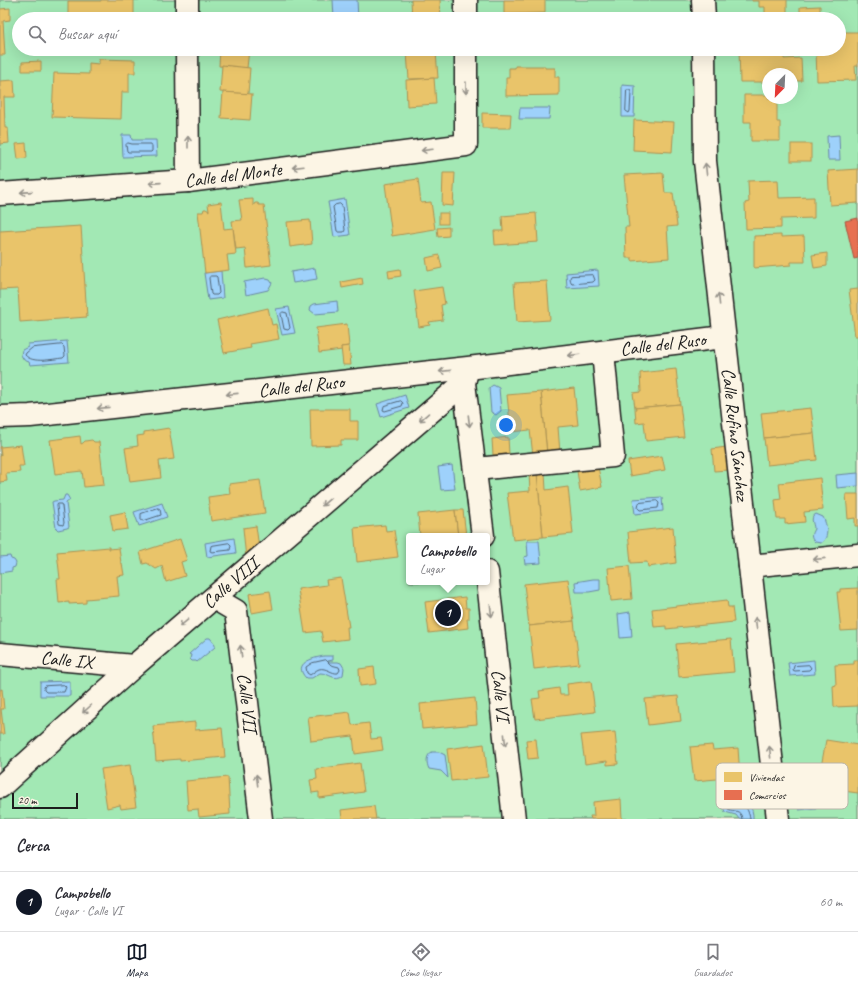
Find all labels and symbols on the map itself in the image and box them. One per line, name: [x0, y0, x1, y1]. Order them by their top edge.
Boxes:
north arrow: [762, 68, 798, 104]
one-way arrow: [462, 81, 470, 94]
one-way arrow: [184, 136, 192, 149]
one-way arrow: [421, 146, 434, 154]
street label: Calle del Monte: [183, 157, 285, 193]
one-way arrow: [292, 163, 305, 171]
one-way arrow: [702, 163, 709, 176]
one-way arrow: [149, 180, 162, 187]
one-way arrow: [20, 188, 33, 196]
one-way arrow: [716, 293, 723, 306]
street label: Calle del Ruso: [619, 327, 709, 361]
one-way arrow: [568, 351, 581, 359]
one-way arrow: [439, 367, 452, 375]
street label: Calle Rufino Sánchez: [716, 367, 755, 504]
street label: Calle del Ruso: [257, 369, 348, 403]
one-way arrow: [226, 391, 239, 398]
one-way arrow: [97, 405, 110, 412]
one-way arrow: [419, 413, 430, 422]
one-way arrow: [465, 414, 473, 427]
your location: [496, 415, 516, 435]
one-way arrow: [320, 497, 331, 506]
street label: Calle VIII: [197, 549, 267, 614]
one-way arrow: [813, 556, 826, 563]
pin: 1: [435, 598, 461, 628]
one-way arrow: [487, 604, 495, 617]
one-way arrow: [753, 617, 760, 630]
one-way arrow: [180, 618, 190, 627]
one-way arrow: [237, 645, 245, 658]
street label: Calle IX: [40, 646, 97, 675]
street label: Calle VI: [486, 668, 516, 727]
street label: Calle VII: [232, 672, 263, 738]
one-way arrow: [82, 704, 92, 713]
one-way arrow: [502, 734, 509, 747]
one-way arrow: [767, 746, 774, 759]
legend: [716, 763, 848, 809]
text: Viviendas: [749, 770, 785, 784]
one-way arrow: [253, 774, 261, 787]
text: Comercios: [749, 788, 787, 802]
scale bar: [12, 791, 78, 810]

